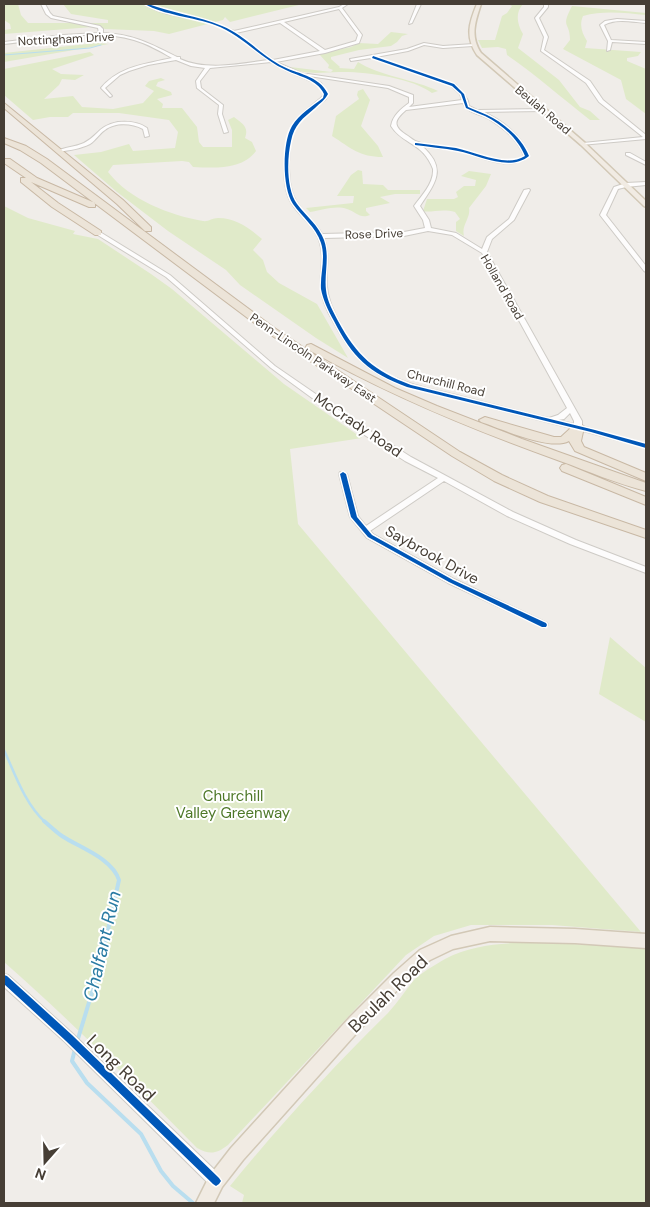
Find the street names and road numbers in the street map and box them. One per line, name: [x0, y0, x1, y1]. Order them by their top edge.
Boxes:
street label: Nottingham Drive: [17, 28, 115, 50]
street label: Beulah Road: [512, 82, 574, 138]
street label: Rose Drive: [345, 225, 404, 243]
street label: Holland Road: [477, 252, 527, 322]
street label: Penn-Lincoln Parkway East: [247, 310, 380, 406]
street label: Churchill Road: [405, 366, 487, 400]
street label: McCrady Road: [310, 388, 406, 462]
street label: Saybrook Drive: [381, 521, 483, 589]
street label: Beulah Road: [343, 950, 433, 1038]
street label: Long Road: [81, 1029, 161, 1107]

